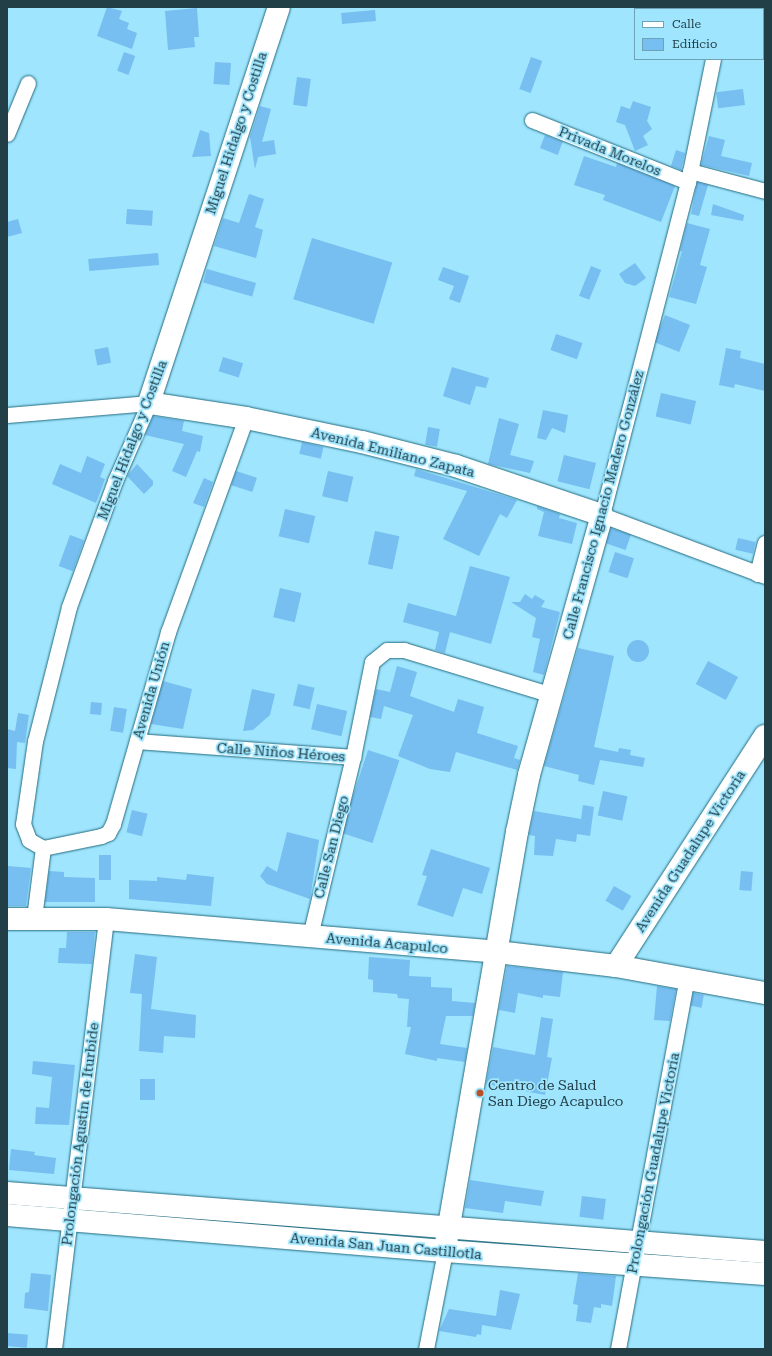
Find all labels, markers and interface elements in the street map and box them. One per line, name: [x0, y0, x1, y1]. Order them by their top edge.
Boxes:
legend: [634, 8, 764, 60]
text: Calle: [672, 17, 701, 31]
text: Edificio: [672, 37, 717, 51]
street label: Miguel Hidalgo y Costilla: [202, 50, 270, 216]
street label: Privada Morelos: [556, 123, 664, 179]
street label: Miguel Hidalgo y Costilla: [94, 358, 170, 522]
street label: Calle Francisco Ignacio Madero González: [559, 369, 647, 641]
street label: Avenida Emiliano Zapata: [310, 424, 476, 480]
street label: Avenida Unión: [129, 639, 173, 741]
street label: Calle Niños Héroes: [216, 739, 346, 765]
street label: Avenida Guadalupe Victoria: [631, 767, 749, 935]
street label: Calle San Diego: [310, 794, 352, 900]
street label: Avenida Acapulco: [325, 929, 449, 957]
street label: Prolongación Agustín de Iturbide: [58, 1021, 102, 1247]
street label: Prolongación Guadalupe Victoria: [623, 1051, 683, 1275]
place label: Centro de Salud San Diego Acapulco: [488, 1077, 623, 1110]
marker: Centro de Salud San Diego Acapulco: [475, 1088, 485, 1098]
street label: Avenida San Juan Castillotla: [289, 1229, 483, 1263]

